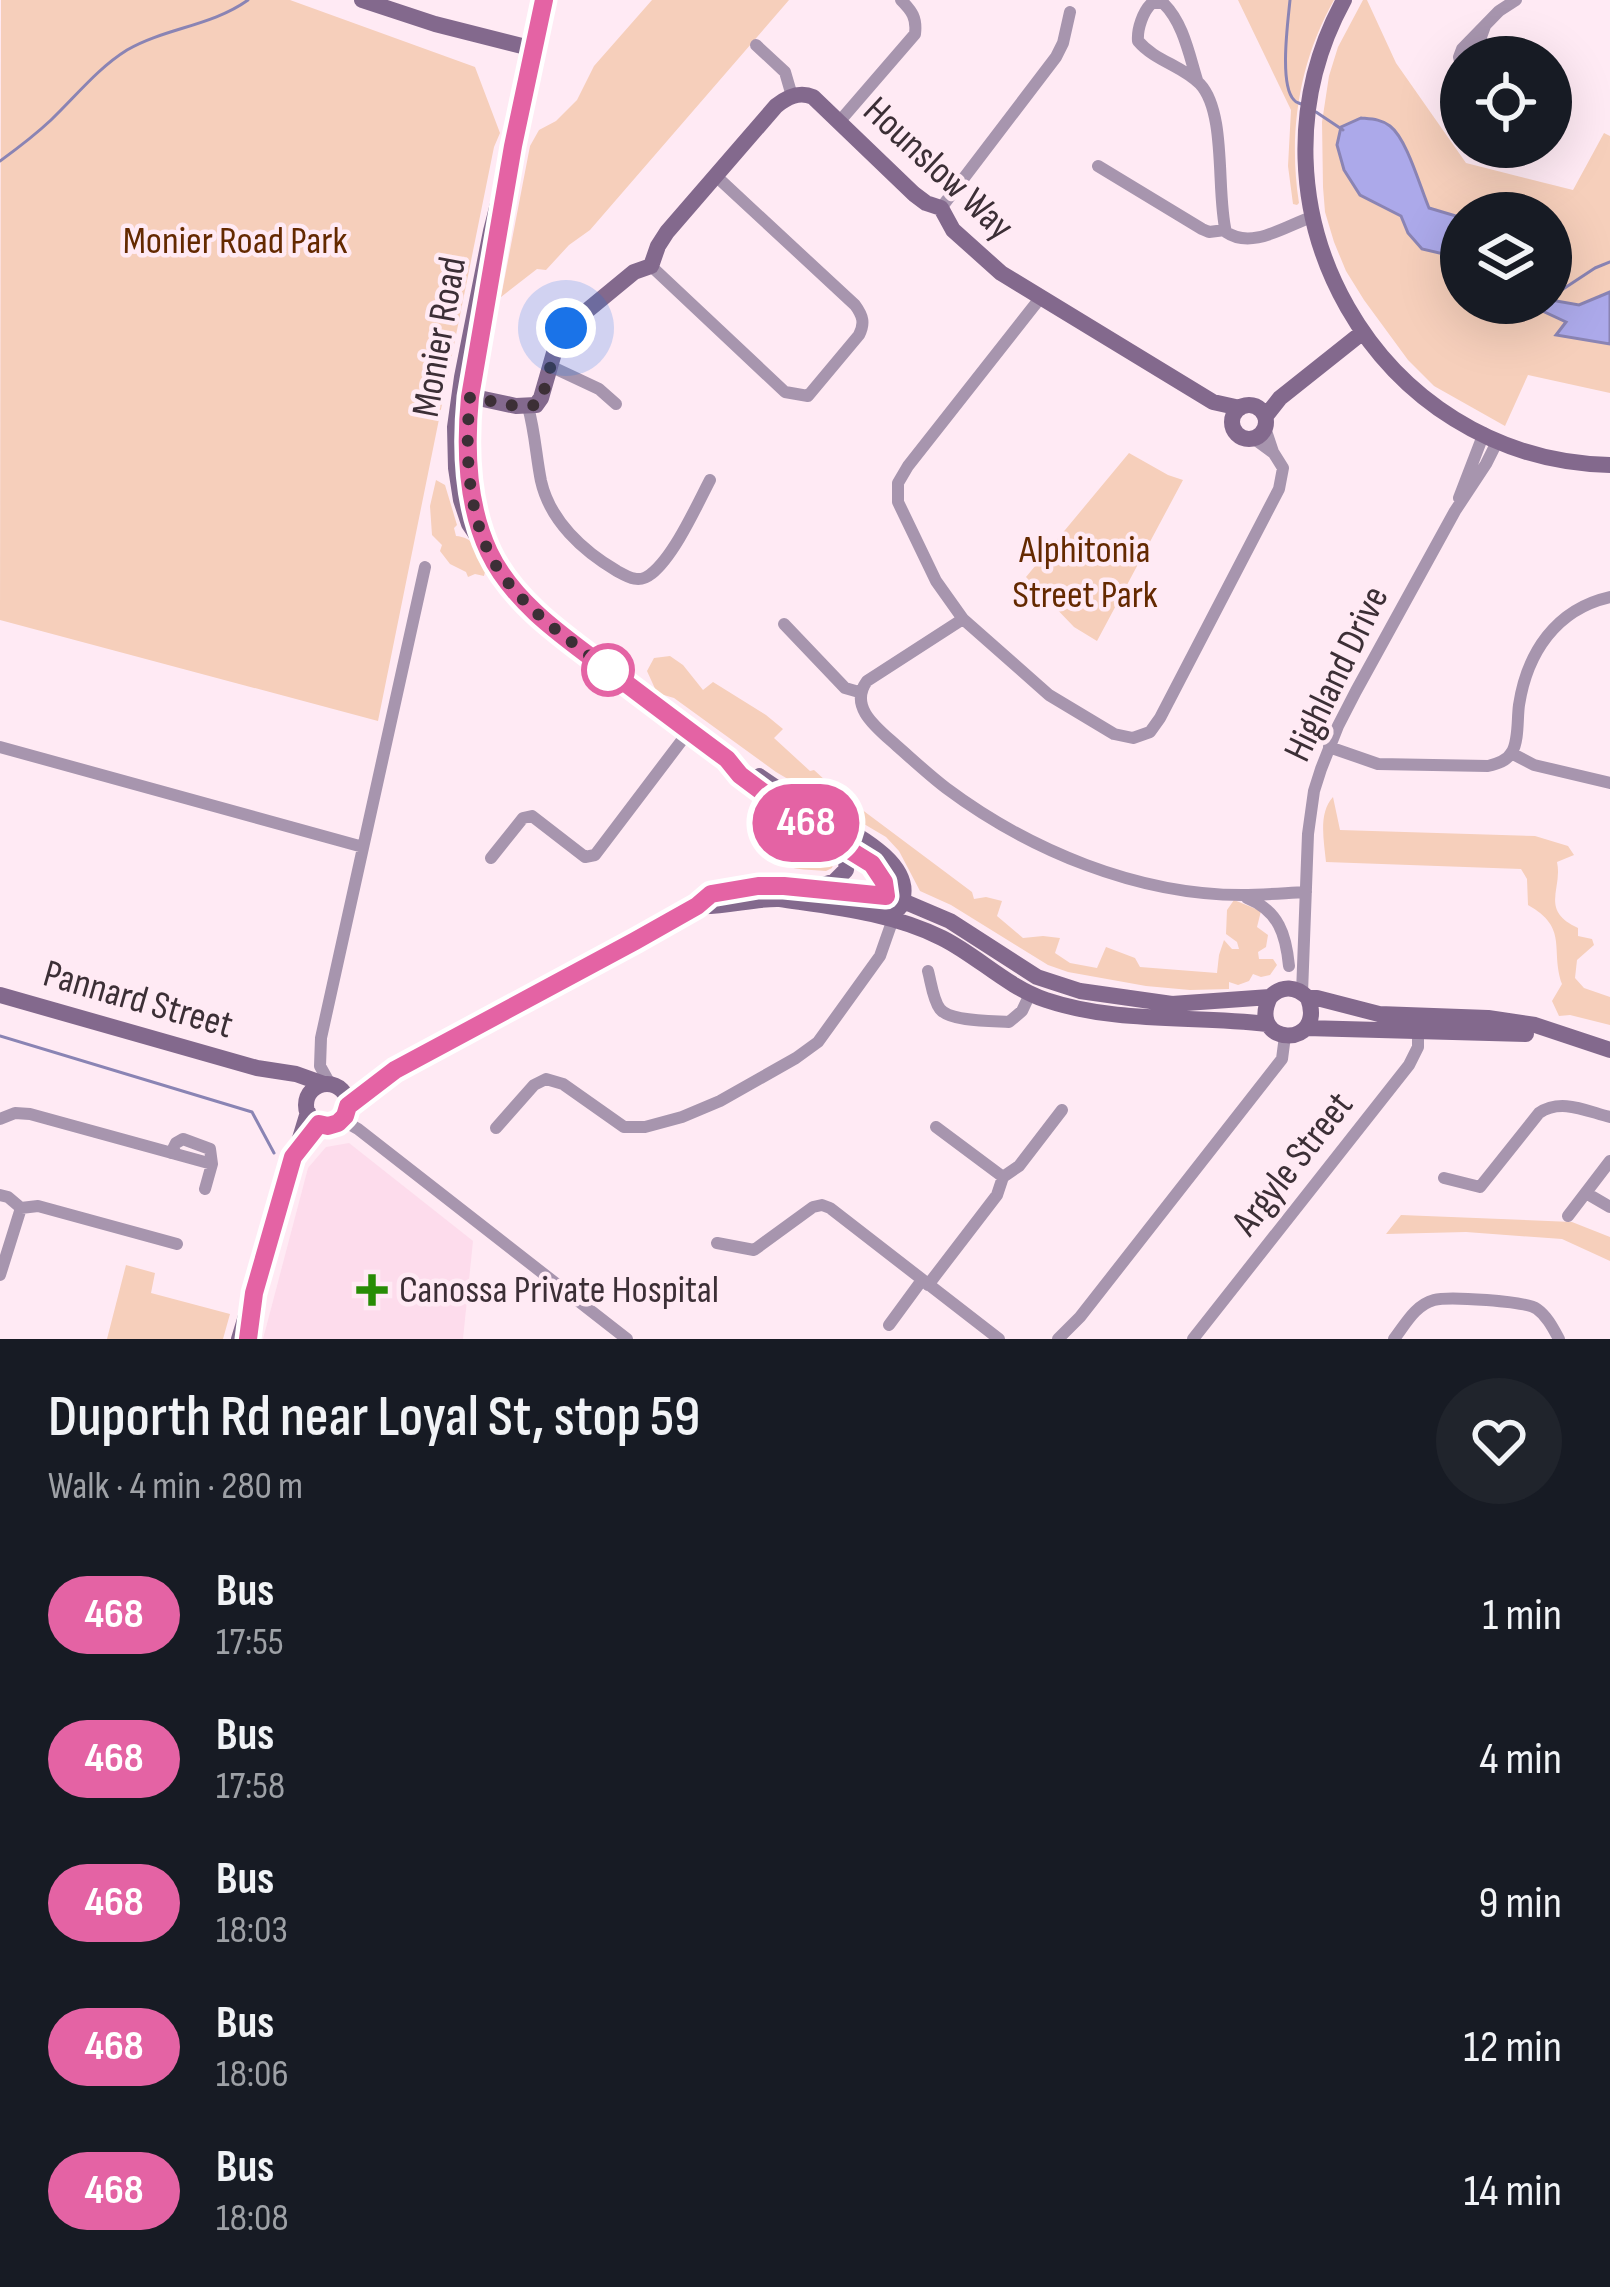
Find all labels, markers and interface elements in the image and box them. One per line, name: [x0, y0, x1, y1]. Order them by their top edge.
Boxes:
map controls: [1440, 36, 1572, 324]
button: locate: [1440, 36, 1572, 168]
street label: Hounslow Way: [853, 88, 1023, 250]
button: layers: [1440, 192, 1572, 324]
park label: Monier Road Park: [123, 218, 347, 265]
street label: Monier Road: [403, 253, 477, 421]
your location: [536, 298, 596, 358]
park label: Alphitonia Street Park: [1012, 527, 1158, 619]
street label: Highland Drive: [1274, 579, 1400, 769]
unlabelled marker: [583, 645, 633, 695]
line badge: 468: [737, 784, 875, 862]
text: 468: [776, 797, 836, 848]
street label: Pannard Street: [38, 951, 238, 1049]
street label: Argyle Street: [1222, 1083, 1364, 1246]
place label: Canossa Private Hospital: [399, 1267, 719, 1314]
marker: Canossa Private Hospital: [356, 1274, 388, 1306]
button: heart: [1436, 1378, 1562, 1504]
text: Duporth Rd near Loyal St, stop 59: [48, 1384, 700, 1452]
text: Walk · 4 min · 280 m: [48, 1463, 303, 1510]
text: Bus: [216, 1564, 274, 1619]
text: 1 min: [1483, 1588, 1562, 1643]
text: 468: [84, 1589, 144, 1640]
text: 17:55: [216, 1619, 284, 1666]
text: Bus: [216, 1708, 274, 1763]
text: 4 min: [1480, 1732, 1562, 1787]
text: 468: [84, 1733, 144, 1784]
text: 17:58: [216, 1763, 285, 1810]
text: Bus: [216, 1852, 274, 1907]
text: 9 min: [1478, 1876, 1562, 1931]
text: 468: [84, 1877, 144, 1928]
text: 18:03: [216, 1907, 288, 1954]
text: Bus: [216, 1996, 274, 2051]
text: 12 min: [1464, 2020, 1562, 2075]
text: 468: [84, 2021, 144, 2072]
text: 18:06: [216, 2051, 289, 2098]
text: Bus: [216, 2140, 274, 2195]
text: 14 min: [1464, 2164, 1562, 2219]
text: 468: [84, 2165, 144, 2216]
text: 18:08: [216, 2195, 289, 2242]

